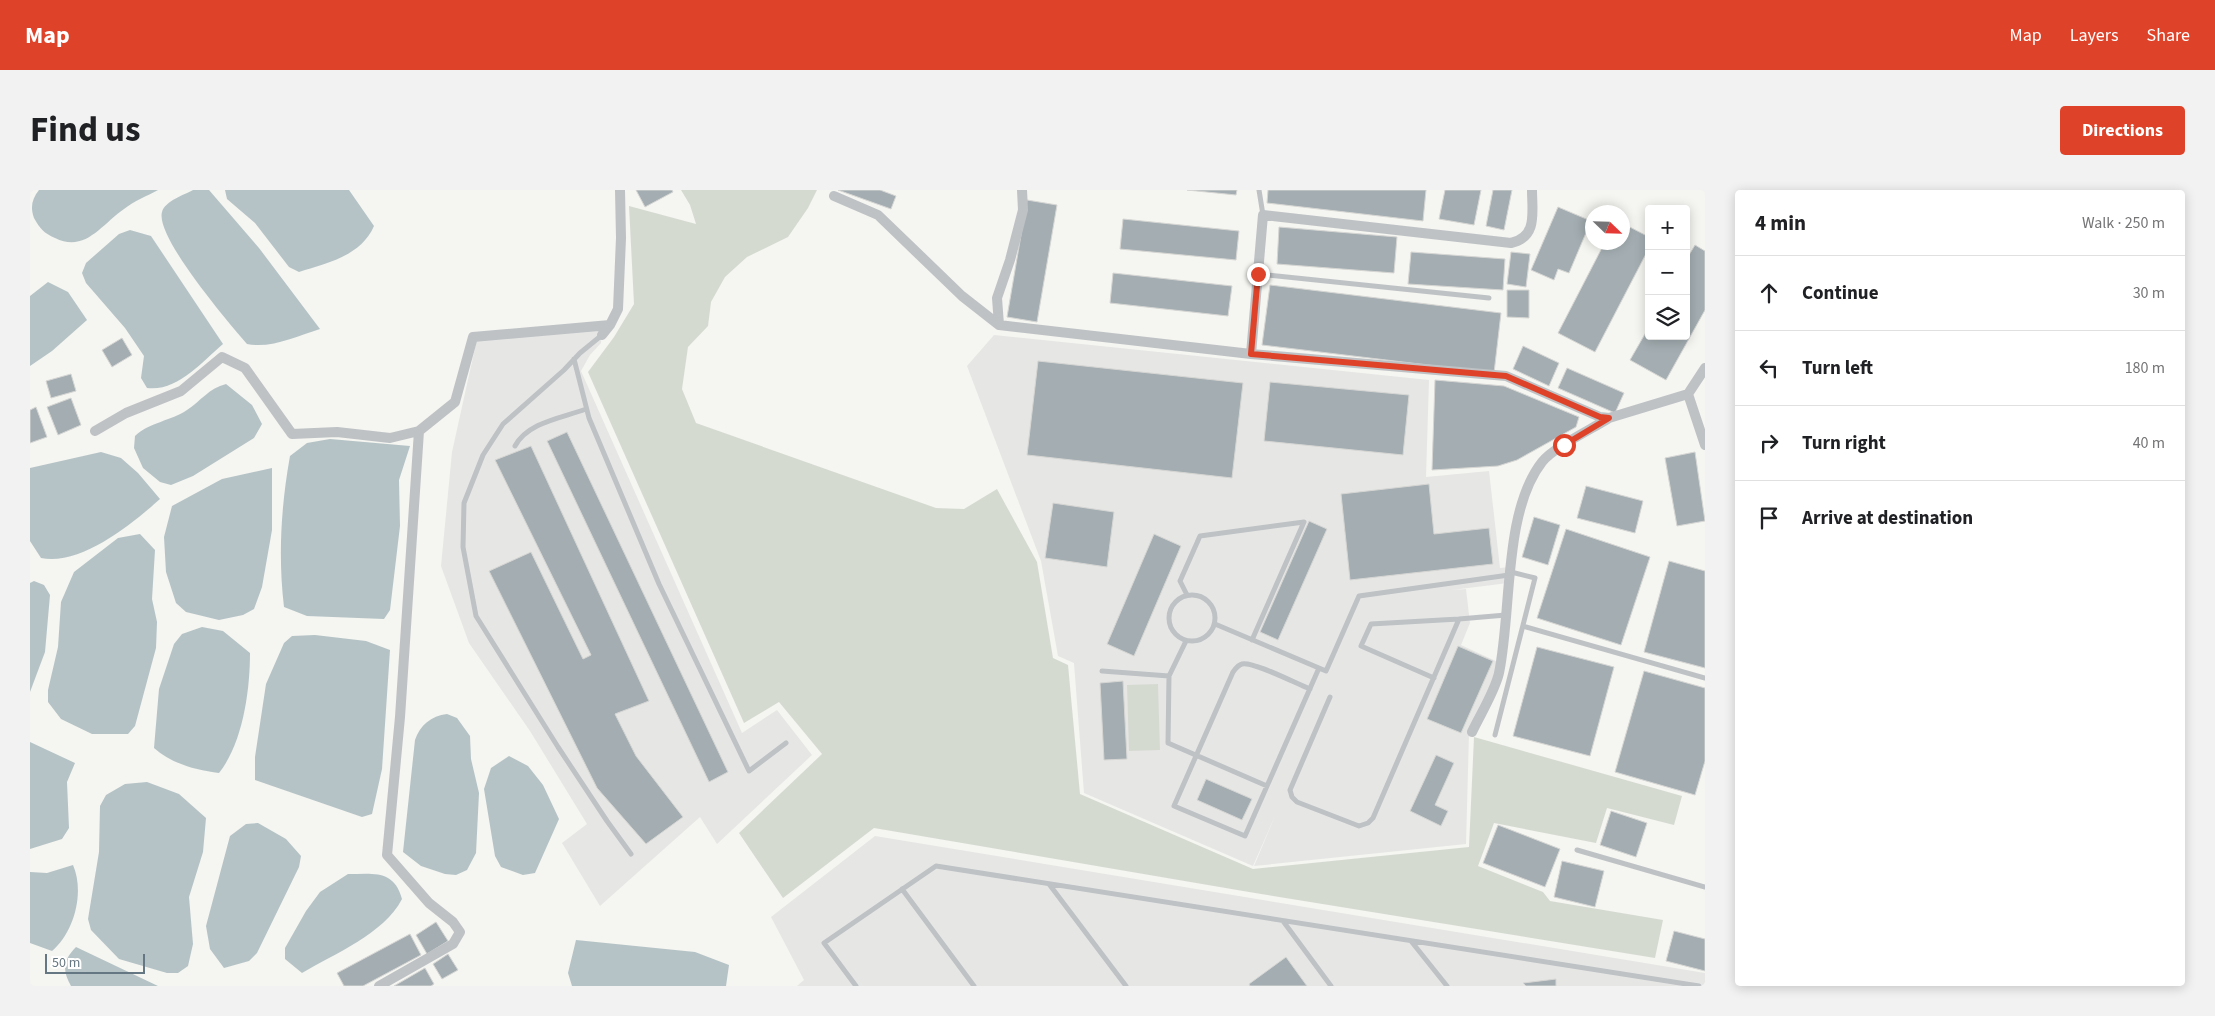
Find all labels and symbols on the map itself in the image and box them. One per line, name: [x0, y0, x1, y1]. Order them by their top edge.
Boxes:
north arrow: [1585, 205, 1630, 250]
route end: [1247, 263, 1270, 286]
route start: [1553, 434, 1576, 457]
scale bar: [45, 951, 145, 974]

